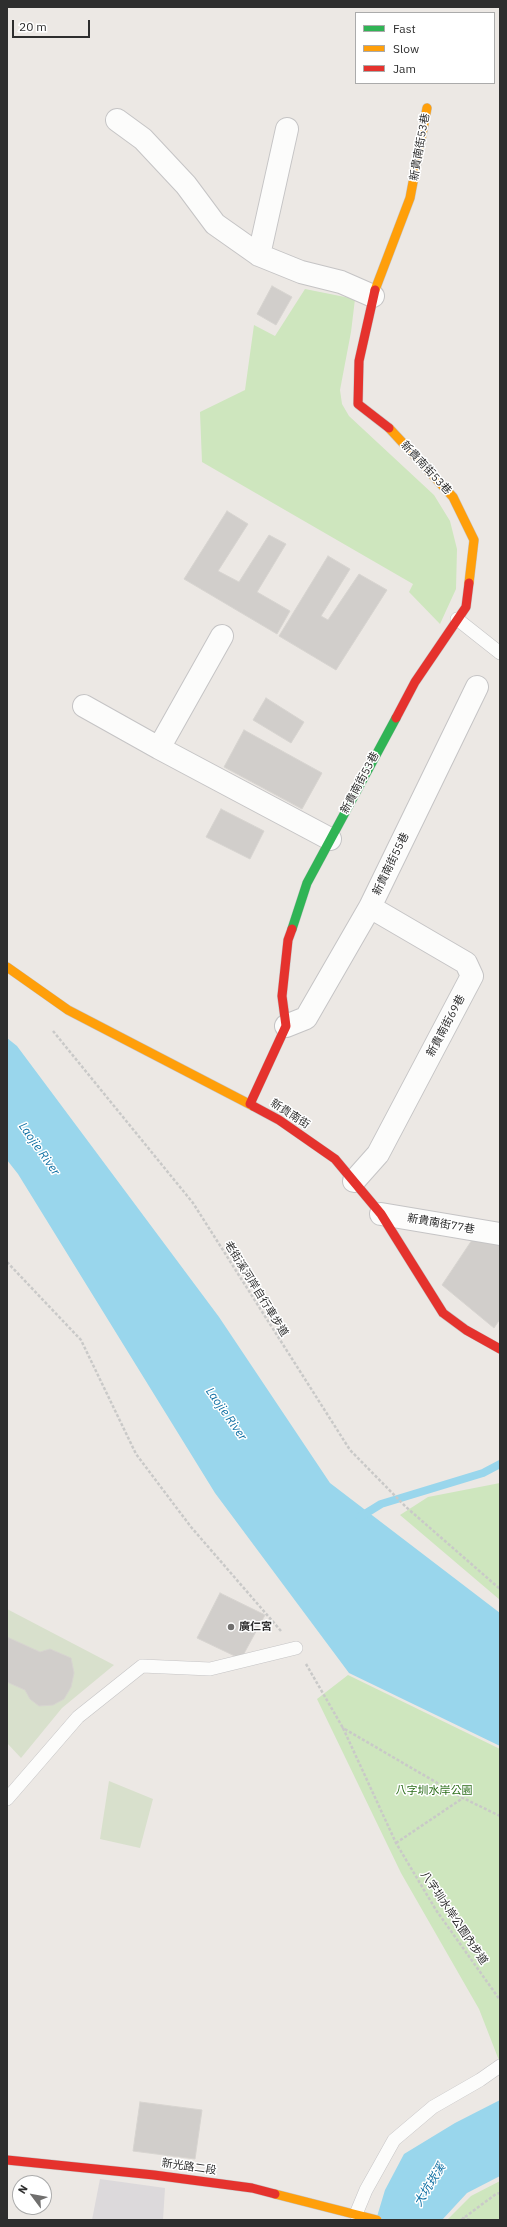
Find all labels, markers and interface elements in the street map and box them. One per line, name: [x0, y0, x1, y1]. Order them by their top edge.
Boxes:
scale bar: [14, 12, 92, 38]
legend: [355, 12, 495, 84]
text: 20 m: [19, 19, 47, 34]
text: Fast: [393, 21, 416, 36]
text: Slow: [393, 41, 419, 56]
text: Jam: [393, 61, 416, 76]
street label: 新貴南街53巷: [408, 112, 432, 182]
street label: 新貴南街53巷: [398, 439, 454, 497]
street label: 新貴南街53巷: [338, 750, 382, 816]
street label: 新貴南街55巷: [370, 830, 412, 898]
street label: 新貴南街69巷: [424, 993, 468, 1059]
street label: 新貴南街: [268, 1096, 312, 1132]
water label: Laojie River: [16, 1120, 62, 1178]
street label: 新貴南街77巷: [406, 1212, 476, 1236]
street label: 老街溪河岸自行車步道: [221, 1239, 291, 1339]
water label: Laojie River: [203, 1385, 249, 1443]
place label: 廣仁宮: [239, 1620, 272, 1634]
marker: 廣仁宮: [226, 1622, 236, 1632]
park label: 八字圳水岸公園: [396, 1784, 472, 1798]
street label: 八字圳水岸公園內步道: [418, 1869, 490, 1967]
street label: 新光路二段: [161, 2157, 217, 2177]
water label: 大坑崁溪: [411, 2161, 449, 2209]
north arrow: [12, 2175, 52, 2215]
text: N: [15, 2182, 31, 2196]

